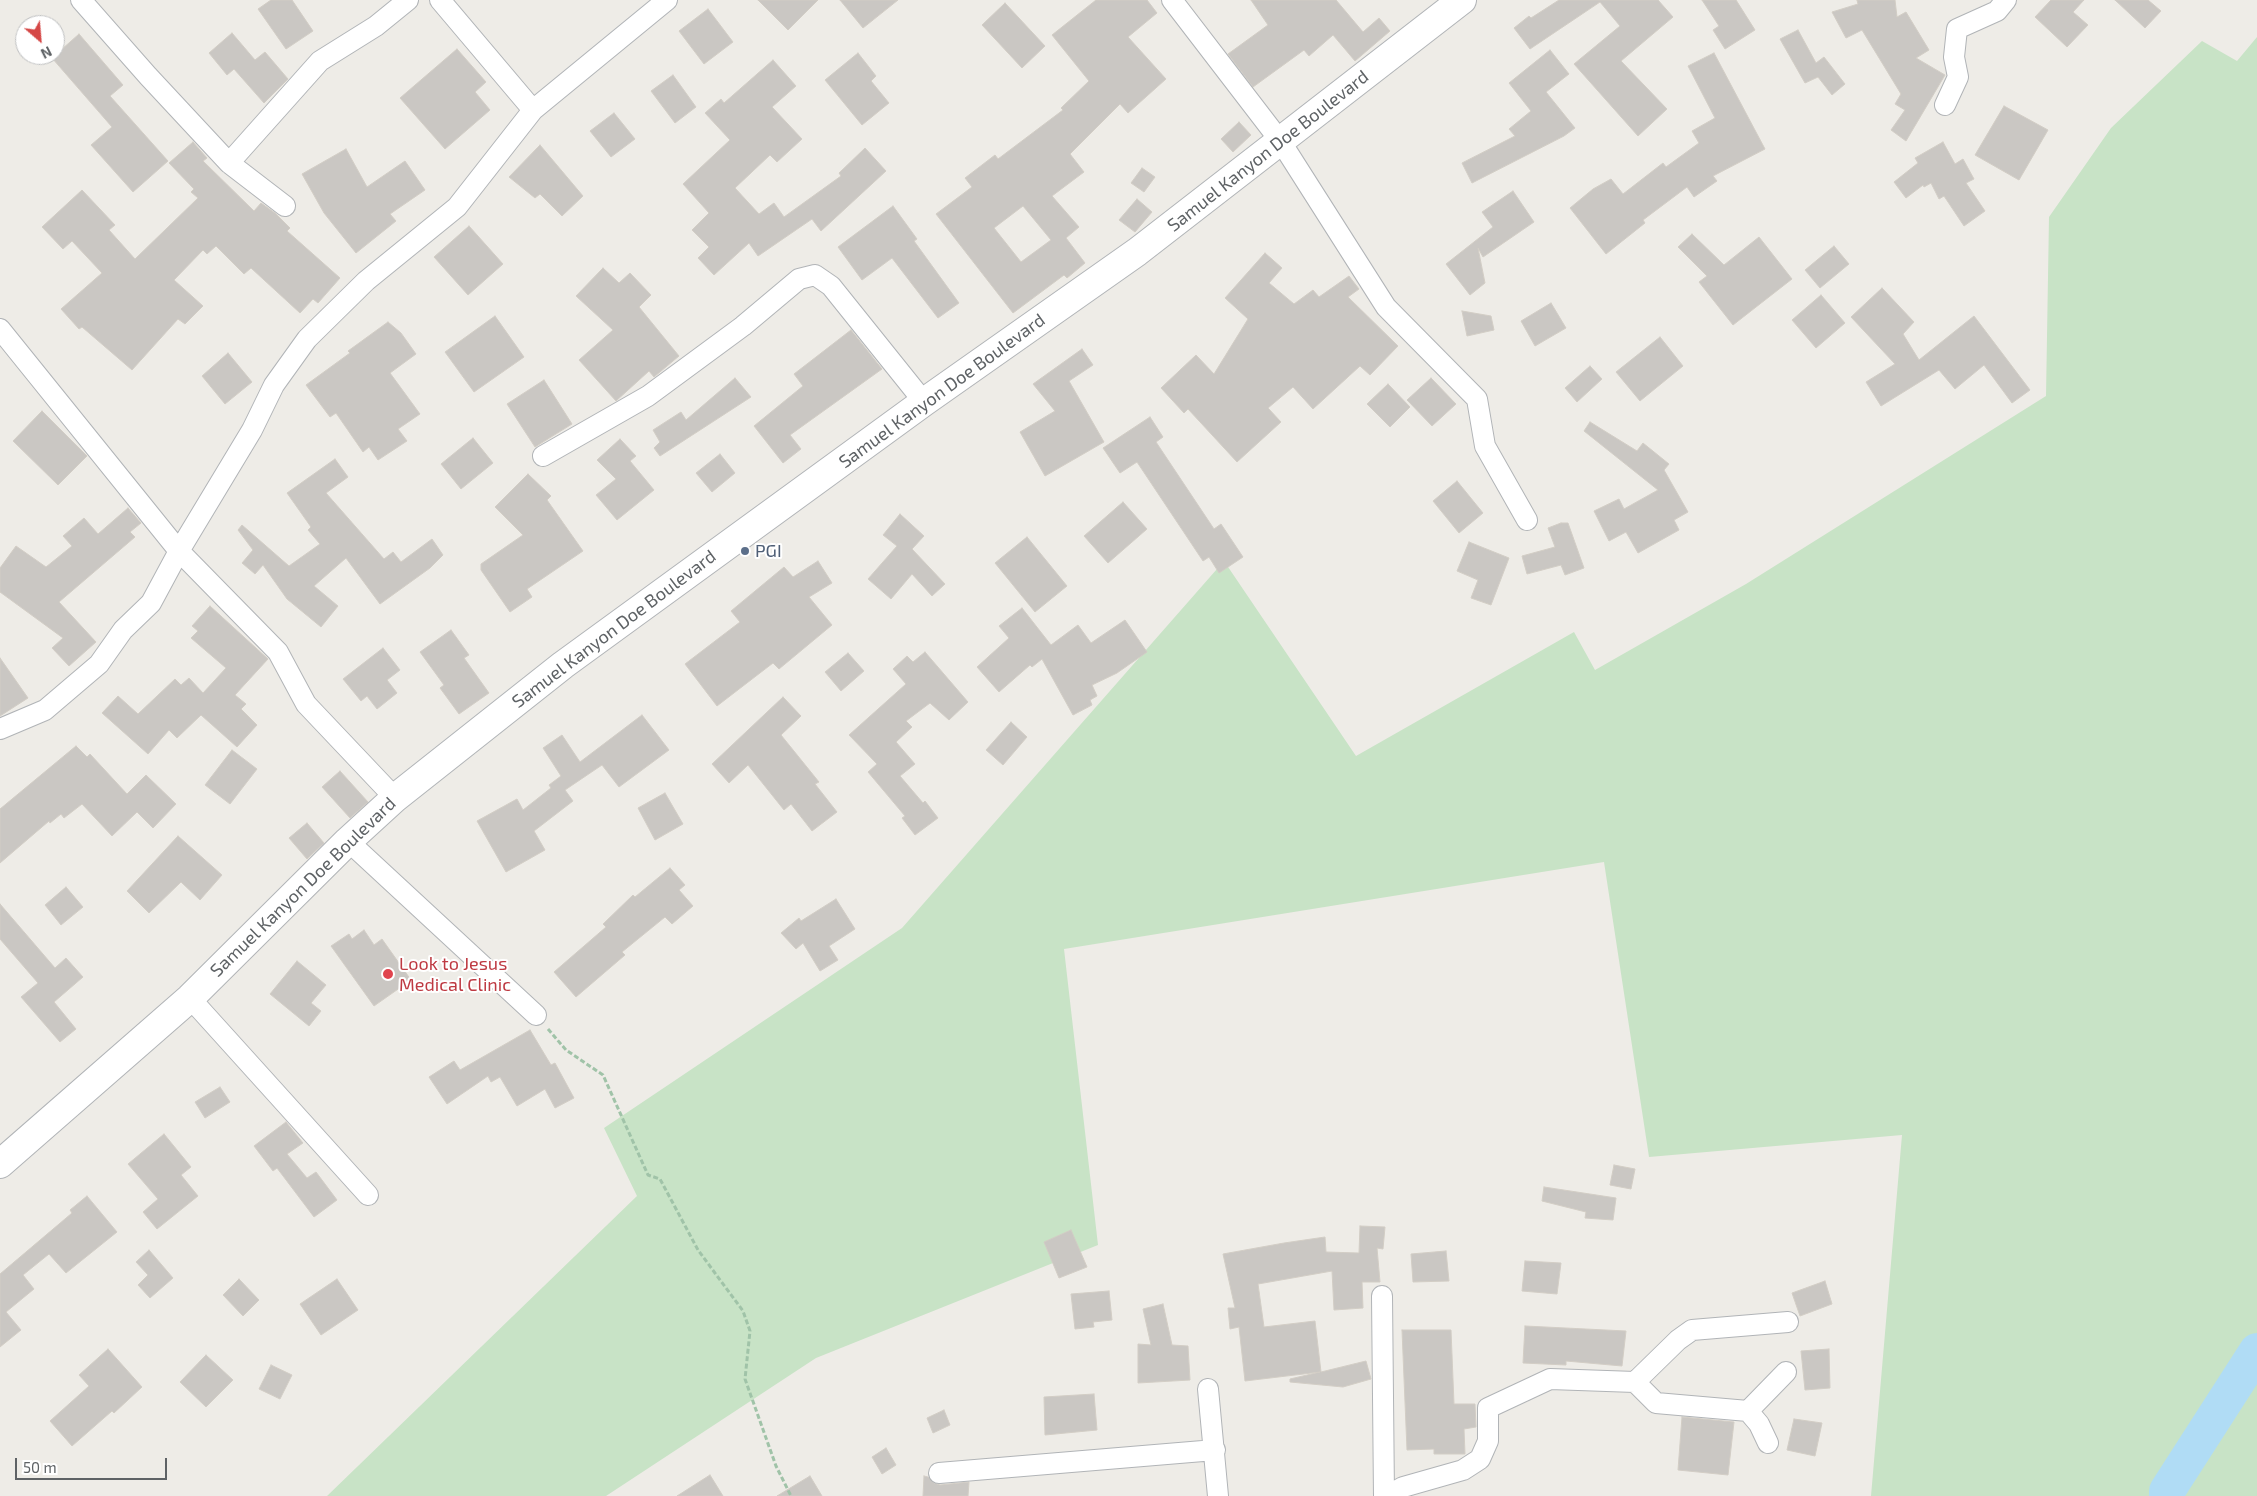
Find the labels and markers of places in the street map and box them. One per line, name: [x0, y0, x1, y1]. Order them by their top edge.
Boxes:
place label: PGI: [755, 540, 782, 562]
marker: PGI: [739, 545, 751, 557]
place label: Look to Jesus Medical Clinic: [399, 953, 511, 996]
marker: Look to Jesus Medical Clinic: [381, 967, 395, 981]

